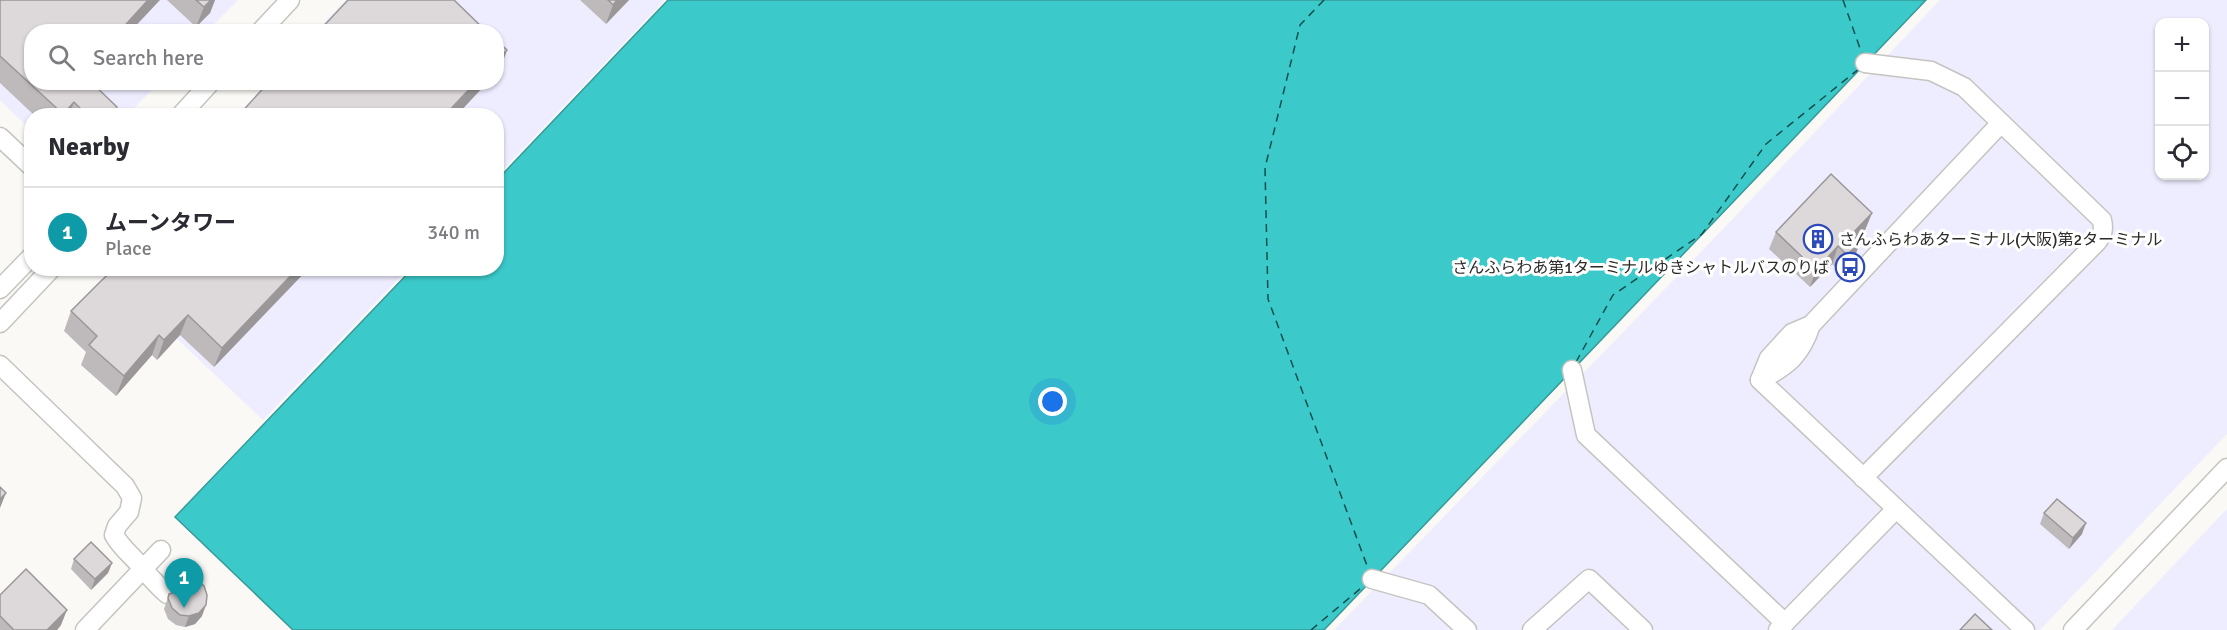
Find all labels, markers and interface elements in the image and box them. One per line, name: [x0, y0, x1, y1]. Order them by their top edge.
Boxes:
map controls: [2155, 18, 2209, 180]
button: +: [2155, 18, 2209, 72]
search box: [24, 24, 504, 90]
icon: search: [45, 41, 78, 74]
text: Search here: [93, 44, 204, 71]
button: −: [2155, 72, 2209, 126]
button: locate: [2155, 126, 2209, 180]
text: Nearby: [48, 131, 129, 163]
text: ムーンタワー: [105, 209, 236, 236]
text: 1: [62, 220, 73, 245]
text: 340 m: [427, 220, 480, 245]
building icon: さんふらわあターミナル(大阪)第2ターミナル: [1802, 223, 1834, 255]
place label: さんふらわあターミナル(大阪)第2ターミナル: [1839, 230, 2162, 250]
text: Place: [105, 236, 152, 261]
bus stop icon: さんふらわあ第1ターミナルゆきシャトルバスのりば: [1834, 251, 1866, 283]
place label: さんふらわあ第1ターミナルゆきシャトルバスのりば: [1452, 258, 1829, 278]
your location: [1038, 387, 1067, 416]
pin: 1: [164, 558, 204, 608]

